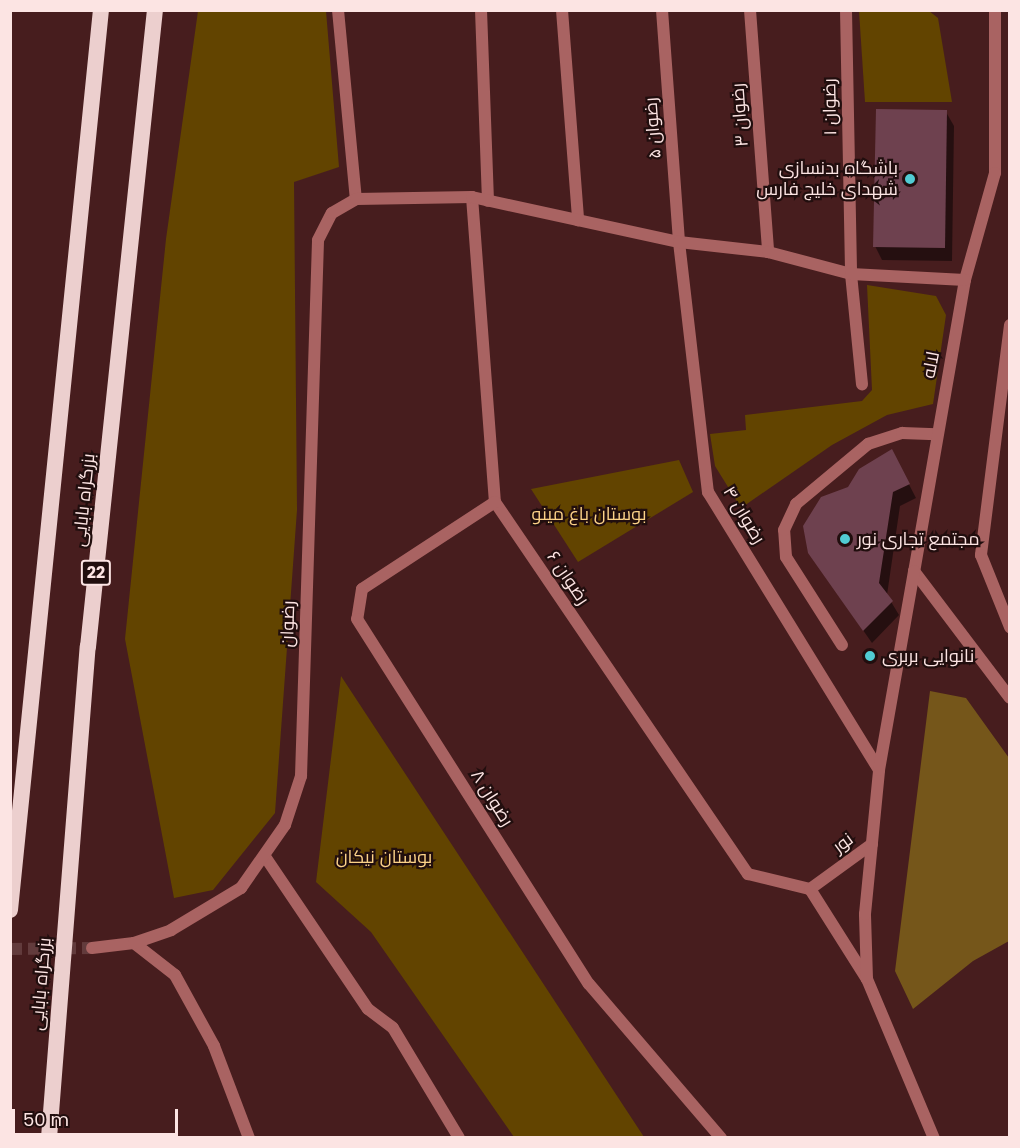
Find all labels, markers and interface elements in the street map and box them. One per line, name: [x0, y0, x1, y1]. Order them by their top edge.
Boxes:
street label: رضوان ۱: [819, 78, 841, 136]
street label: رضوان ۳: [727, 82, 753, 148]
street label: رضوان ۵: [640, 97, 666, 159]
place label: باشگاه بدنسازی شهدای خلیج فارس: [756, 158, 898, 201]
marker: باشگاه بدنسازی شهدای خلیج فارس: [903, 172, 917, 186]
street label: لاله: [918, 350, 944, 380]
street label: بزرگراه بابایی: [68, 452, 100, 548]
street label: رضوان ۴: [718, 482, 770, 548]
park label: بوستان باغ مینو: [532, 503, 646, 525]
place label: مجتمع تجاری نور: [857, 528, 980, 550]
marker: مجتمع تجاری نور: [838, 532, 852, 546]
street label: رضوان ۶: [542, 547, 594, 609]
road number: 22: [80, 560, 112, 586]
street label: رضوان: [276, 600, 300, 648]
place label: نانوایی بربری: [882, 645, 974, 667]
marker: نانوایی بربری: [863, 649, 877, 663]
street label: رضوان ۸: [466, 766, 518, 830]
street label: نور: [829, 828, 857, 858]
park label: بوستان نیکان: [336, 846, 432, 868]
street label: بزرگراه بابایی: [26, 936, 56, 1032]
scale bar: [15, 1097, 182, 1135]
text: 50 m: [23, 1107, 69, 1132]

